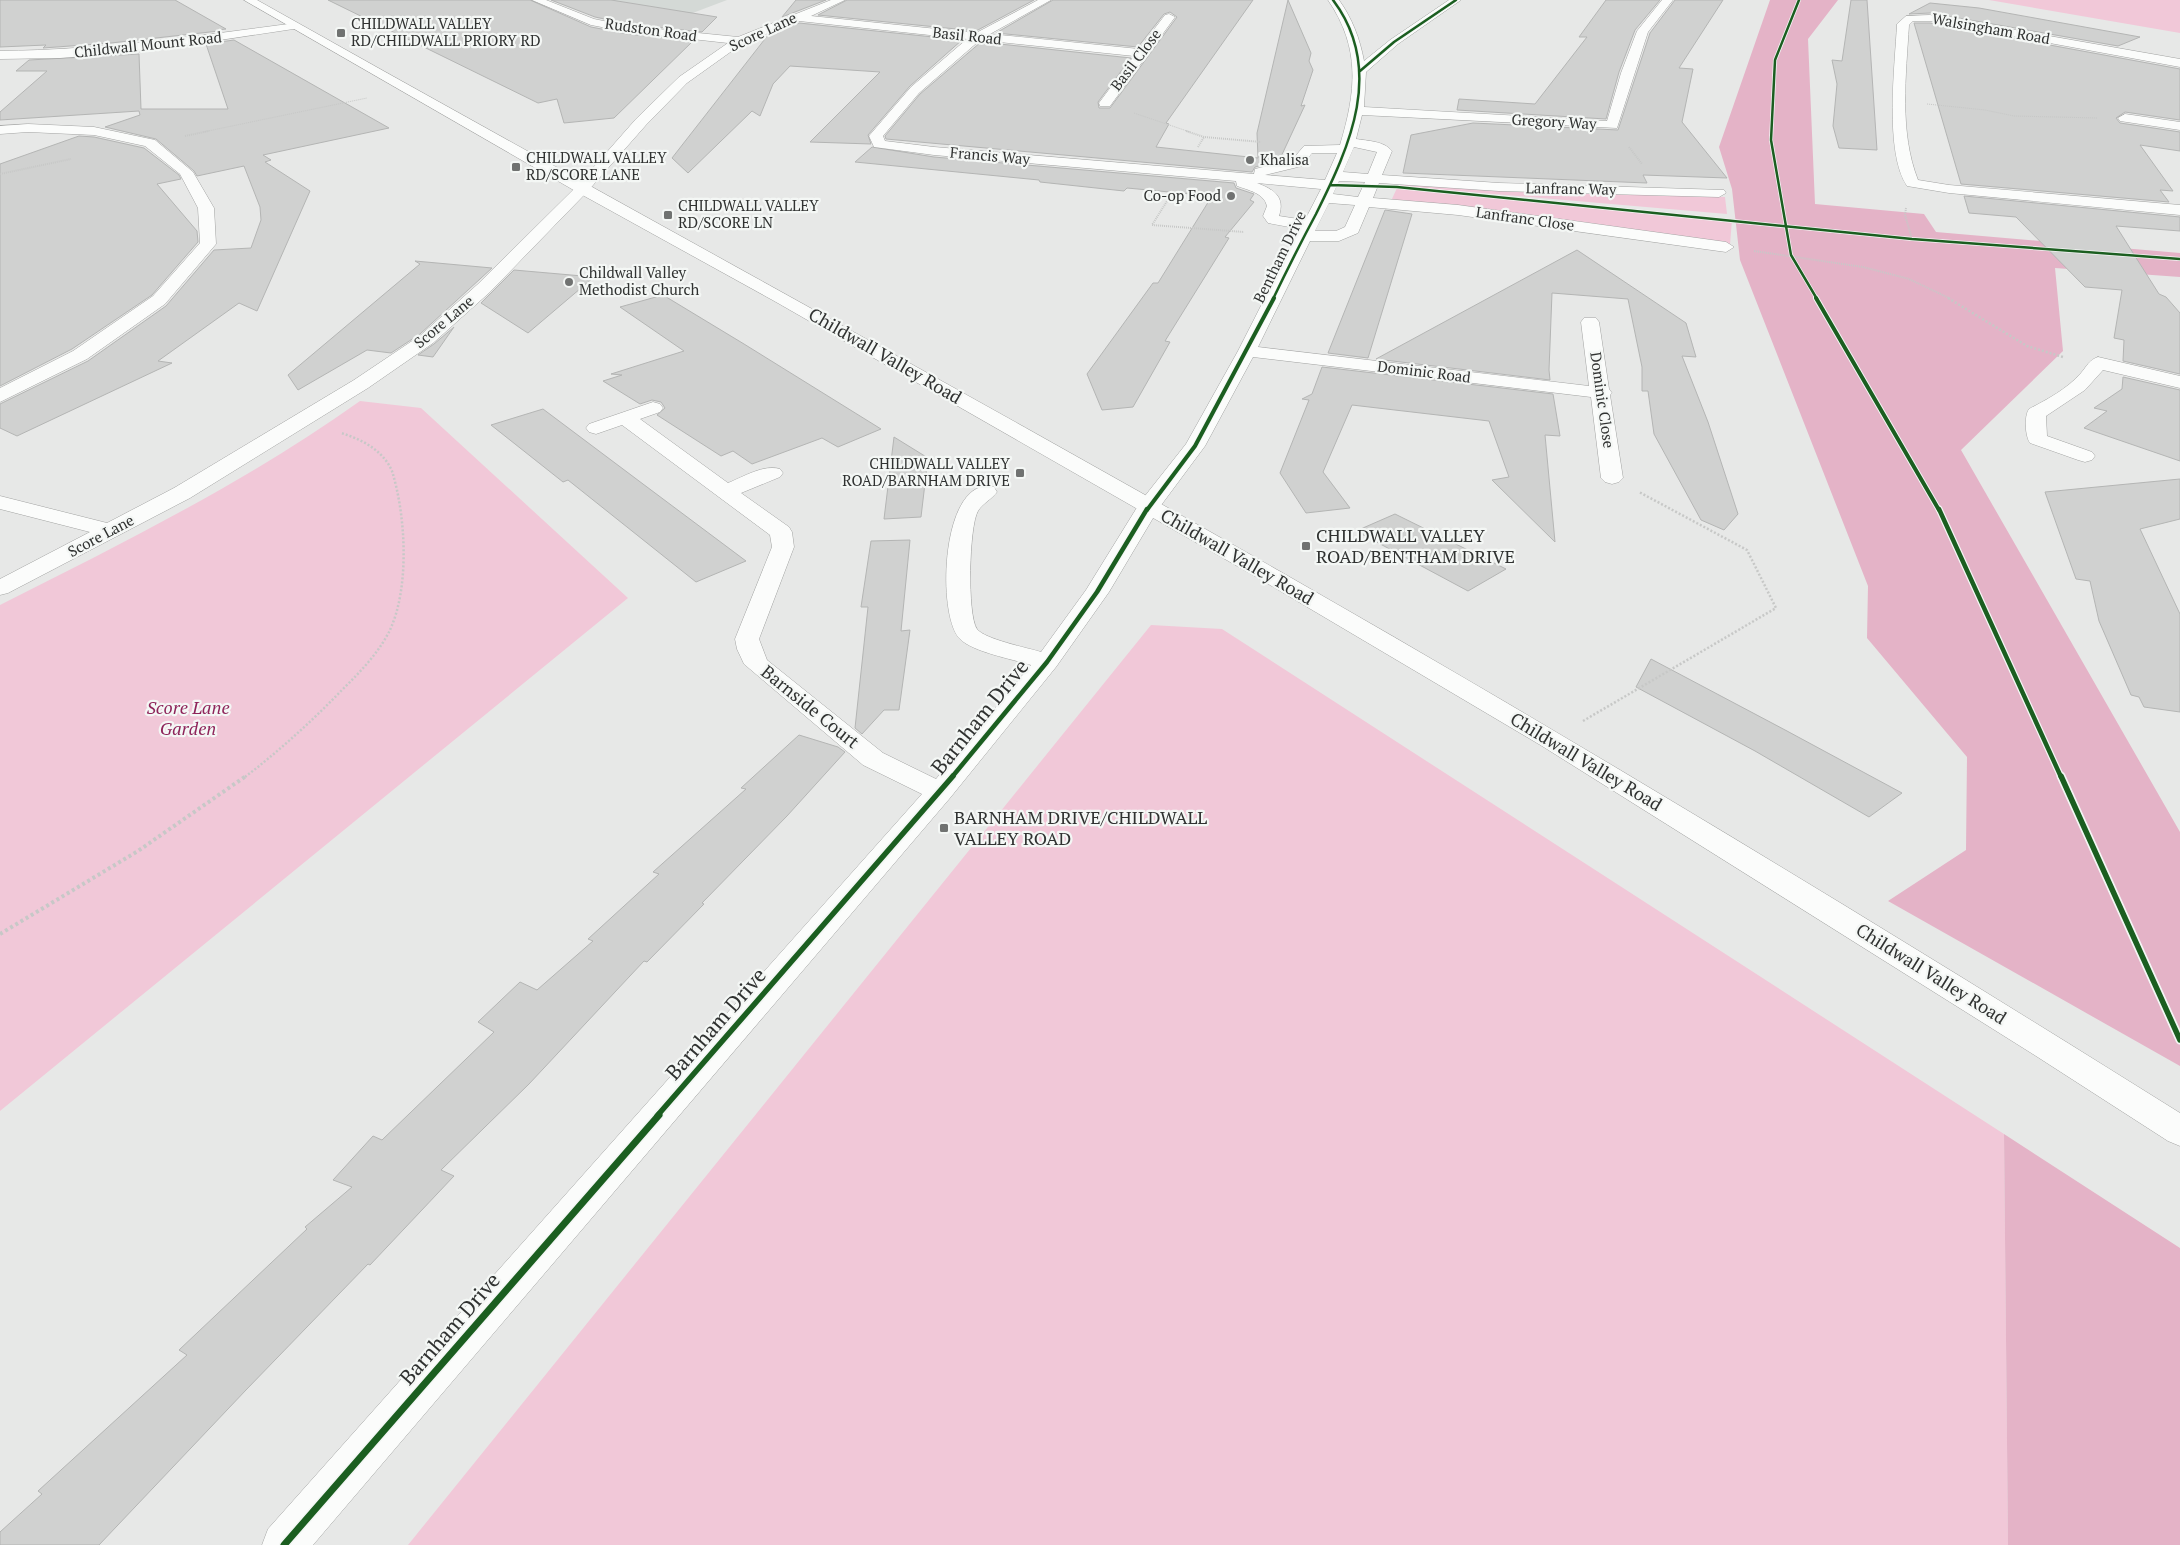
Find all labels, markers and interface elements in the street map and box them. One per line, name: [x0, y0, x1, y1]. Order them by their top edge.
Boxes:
street label: Score Lane: [726, 7, 800, 55]
street label: Walsingham Road: [1931, 8, 2052, 48]
place label: CHILDWALL VALLEY RD/CHILDWALL PRIORY RD: [351, 13, 541, 50]
street label: Rudston Road: [604, 13, 699, 45]
street label: Basil Road: [932, 21, 1003, 49]
street label: Basil Close: [1105, 24, 1165, 94]
street label: Childwall Mount Road: [73, 26, 223, 62]
marker: CHILDWALL VALLEY RD/CHILDWALL PRIORY RD: [335, 27, 347, 39]
street label: Gregory Way: [1511, 109, 1598, 133]
street label: Francis Way: [949, 142, 1031, 168]
place label: CHILDWALL VALLEY RD/SCORE LANE: [526, 147, 667, 184]
place label: Khalisa: [1260, 149, 1310, 169]
marker: Khalisa: [1244, 154, 1256, 166]
marker: CHILDWALL VALLEY RD/SCORE LANE: [510, 161, 522, 173]
street label: Lanfranc Way: [1525, 177, 1617, 199]
place label: Co-op Food: [1144, 185, 1221, 205]
marker: Co-op Food: [1225, 190, 1237, 202]
place label: CHILDWALL VALLEY RD/SCORE LN: [678, 195, 819, 232]
street label: Lanfranc Close: [1475, 201, 1576, 235]
street label: Bentham Drive: [1248, 207, 1310, 306]
marker: CHILDWALL VALLEY RD/SCORE LN: [662, 209, 674, 221]
place label: Childwall Valley Methodist Church: [579, 262, 700, 299]
marker: Childwall Valley Methodist Church: [563, 276, 575, 288]
street label: Score Lane: [409, 290, 477, 352]
street label: Childwall Valley Road: [805, 301, 966, 409]
street label: Dominic Close: [1586, 350, 1620, 449]
street label: Dominic Road: [1376, 355, 1472, 387]
place label: CHILDWALL VALLEY ROAD/BARNHAM DRIVE: [842, 453, 1010, 490]
marker: CHILDWALL VALLEY ROAD/BARNHAM DRIVE: [1014, 467, 1026, 479]
street label: Childwall Valley Road: [1157, 502, 1318, 610]
street label: Score Lane: [64, 509, 137, 561]
place label: CHILDWALL VALLEY ROAD/BENTHAM DRIVE: [1316, 523, 1515, 568]
marker: CHILDWALL VALLEY ROAD/BENTHAM DRIVE: [1300, 540, 1312, 552]
street label: Barnham Drive: [924, 653, 1034, 780]
street label: Barnside Court: [757, 659, 865, 753]
park label: Score Lane Garden: [146, 695, 230, 740]
street label: Childwall Valley Road: [1506, 706, 1667, 816]
place label: BARNHAM DRIVE/CHILDWALL VALLEY ROAD: [954, 805, 1207, 850]
marker: BARNHAM DRIVE/CHILDWALL VALLEY ROAD: [938, 822, 950, 834]
street label: Childwall Valley Road: [1852, 917, 2011, 1029]
street label: Barnham Drive: [659, 961, 772, 1085]
street label: Barnham Drive: [393, 1266, 506, 1390]

